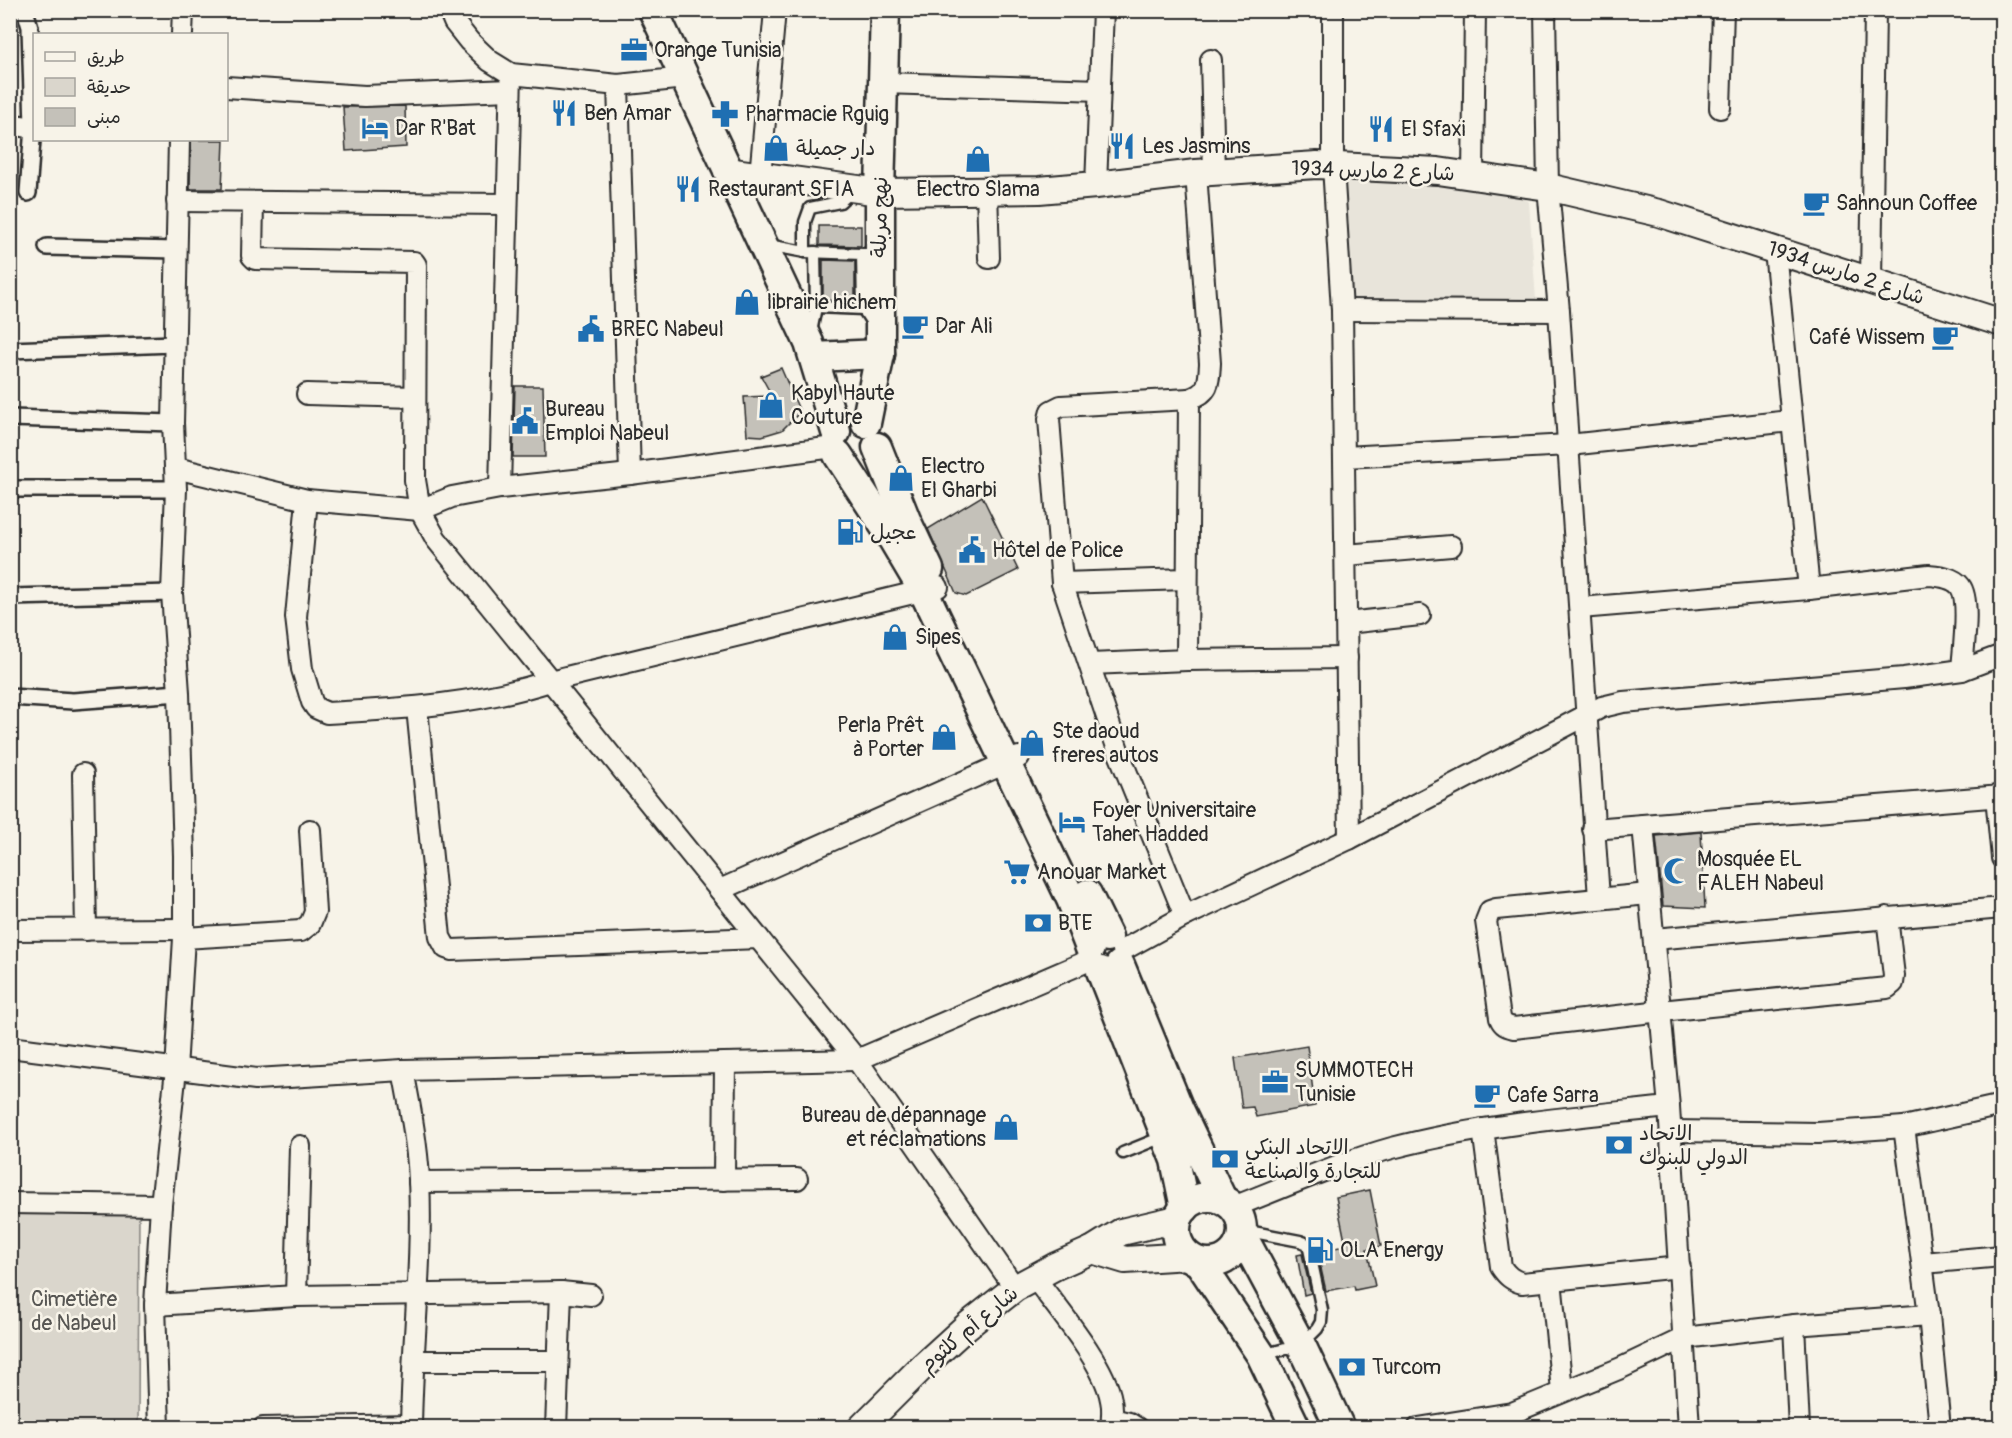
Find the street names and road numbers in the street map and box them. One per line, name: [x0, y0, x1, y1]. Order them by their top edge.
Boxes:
street label: شارع 2 مارس 1934: [1291, 155, 1455, 188]
street label: نهج مربلة: [866, 176, 894, 258]
street label: شارع 2 مارس 1934: [1764, 235, 1928, 312]
street label: شارع أم كلثوم: [914, 1280, 1025, 1380]

